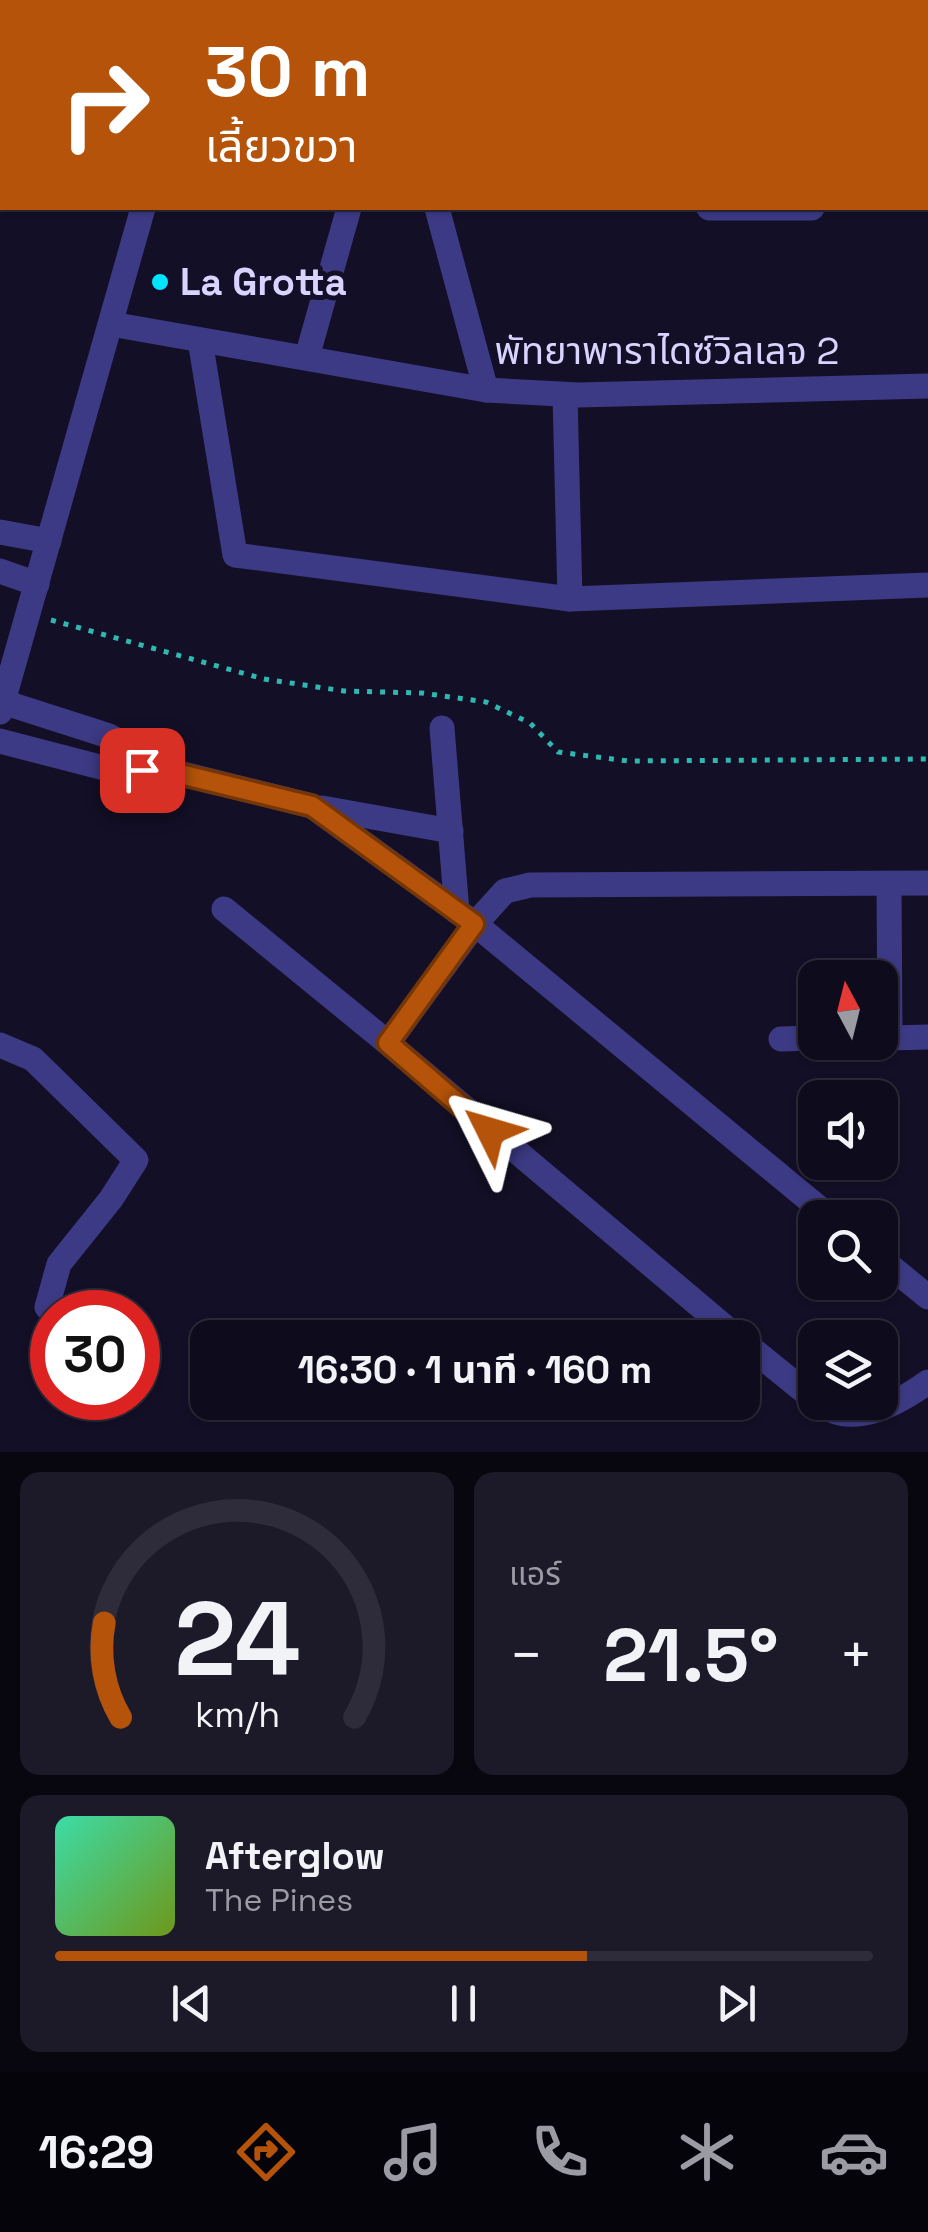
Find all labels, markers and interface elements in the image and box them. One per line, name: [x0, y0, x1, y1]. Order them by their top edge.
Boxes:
text: 30 m: [205, 27, 370, 116]
icon: right: [40, 40, 170, 170]
text: เลี้ยวขวา: [205, 118, 357, 175]
place label: La Grotta: [180, 258, 347, 306]
marker: La Grotta: [149, 271, 171, 293]
street label: พัทยาพาราไดซ์วิลเลจ 2: [495, 327, 839, 375]
pin: [100, 728, 185, 813]
icon: arrive: [115, 743, 170, 798]
north arrow: [798, 960, 898, 1060]
map controls: [798, 960, 898, 1420]
position arrow: [438, 1079, 542, 1183]
button: sound: [798, 1080, 898, 1180]
button: search: [798, 1200, 898, 1300]
speed limit sign: 30: [30, 1290, 160, 1420]
button: layers: [798, 1320, 898, 1420]
text: 16:30 · 1 นาที · 160 m: [298, 1346, 652, 1394]
text: แอร์: [509, 1554, 561, 1594]
text: 24: [174, 1573, 300, 1705]
text: 21.5°: [603, 1607, 779, 1703]
text: −: [509, 1620, 543, 1690]
text: +: [839, 1620, 873, 1690]
text: km/h: [194, 1692, 280, 1737]
text: Afterglow: [205, 1832, 385, 1880]
text: The Pines: [205, 1880, 353, 1920]
icon: previous: [164, 1976, 219, 2031]
icon: pause: [436, 1976, 491, 2031]
icon: next: [709, 1976, 764, 2031]
icon: directions: [231, 2117, 301, 2187]
icon: music: [378, 2117, 448, 2187]
icon: phone: [525, 2117, 595, 2187]
icon: climate: [672, 2117, 742, 2187]
icon: car: [819, 2117, 889, 2187]
text: 16:29: [39, 2124, 154, 2181]

